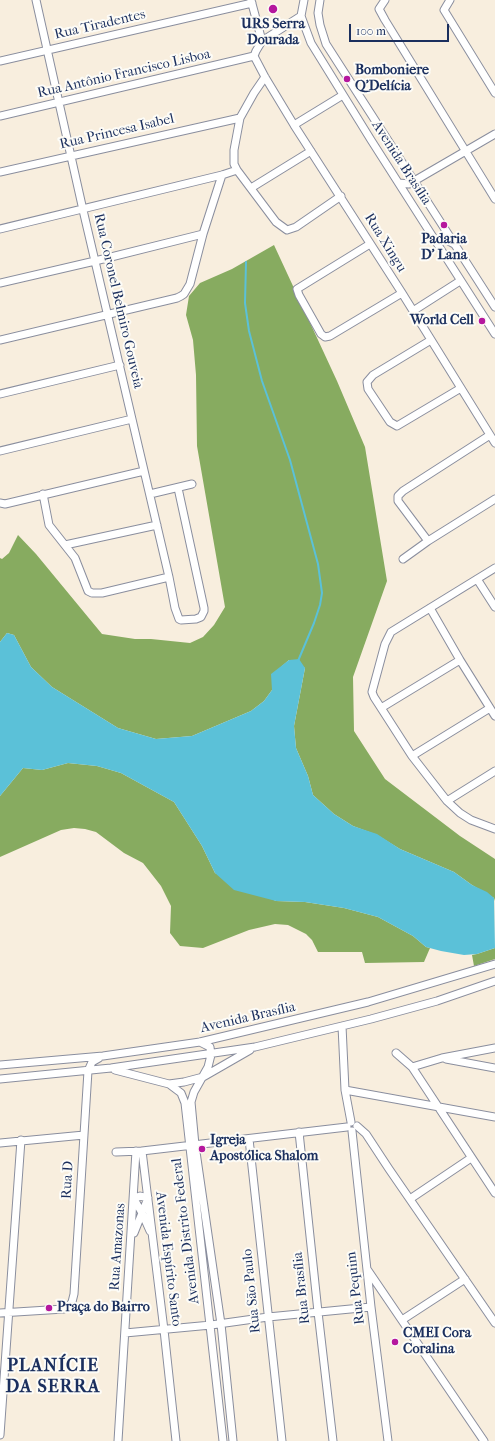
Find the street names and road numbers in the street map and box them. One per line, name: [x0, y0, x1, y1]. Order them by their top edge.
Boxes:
street label: Rua Tiradentes: [53, 6, 147, 44]
street label: Rua Antônio Francisco Lisboa: [36, 46, 212, 102]
street label: Rua Princesa Isabel: [58, 111, 176, 153]
street label: Avenida Brasília: [368, 118, 434, 208]
street label: Rua Xingu: [360, 210, 410, 276]
street label: Rua Coronel Belmiro Gouveia: [90, 212, 146, 390]
street label: Avenida Brasília: [199, 999, 297, 1037]
street label: Avenida Distrito Federal: [169, 1157, 203, 1305]
street label: Rua D: [59, 1161, 77, 1199]
street label: Avenida Espírito Santo: [151, 1190, 185, 1328]
street label: Rua Amazonas: [107, 1203, 129, 1291]
street label: Rua São Paulo: [239, 1248, 265, 1334]
street label: Rua Brasília: [290, 1251, 314, 1325]
street label: Rua Pequim: [343, 1251, 369, 1325]

